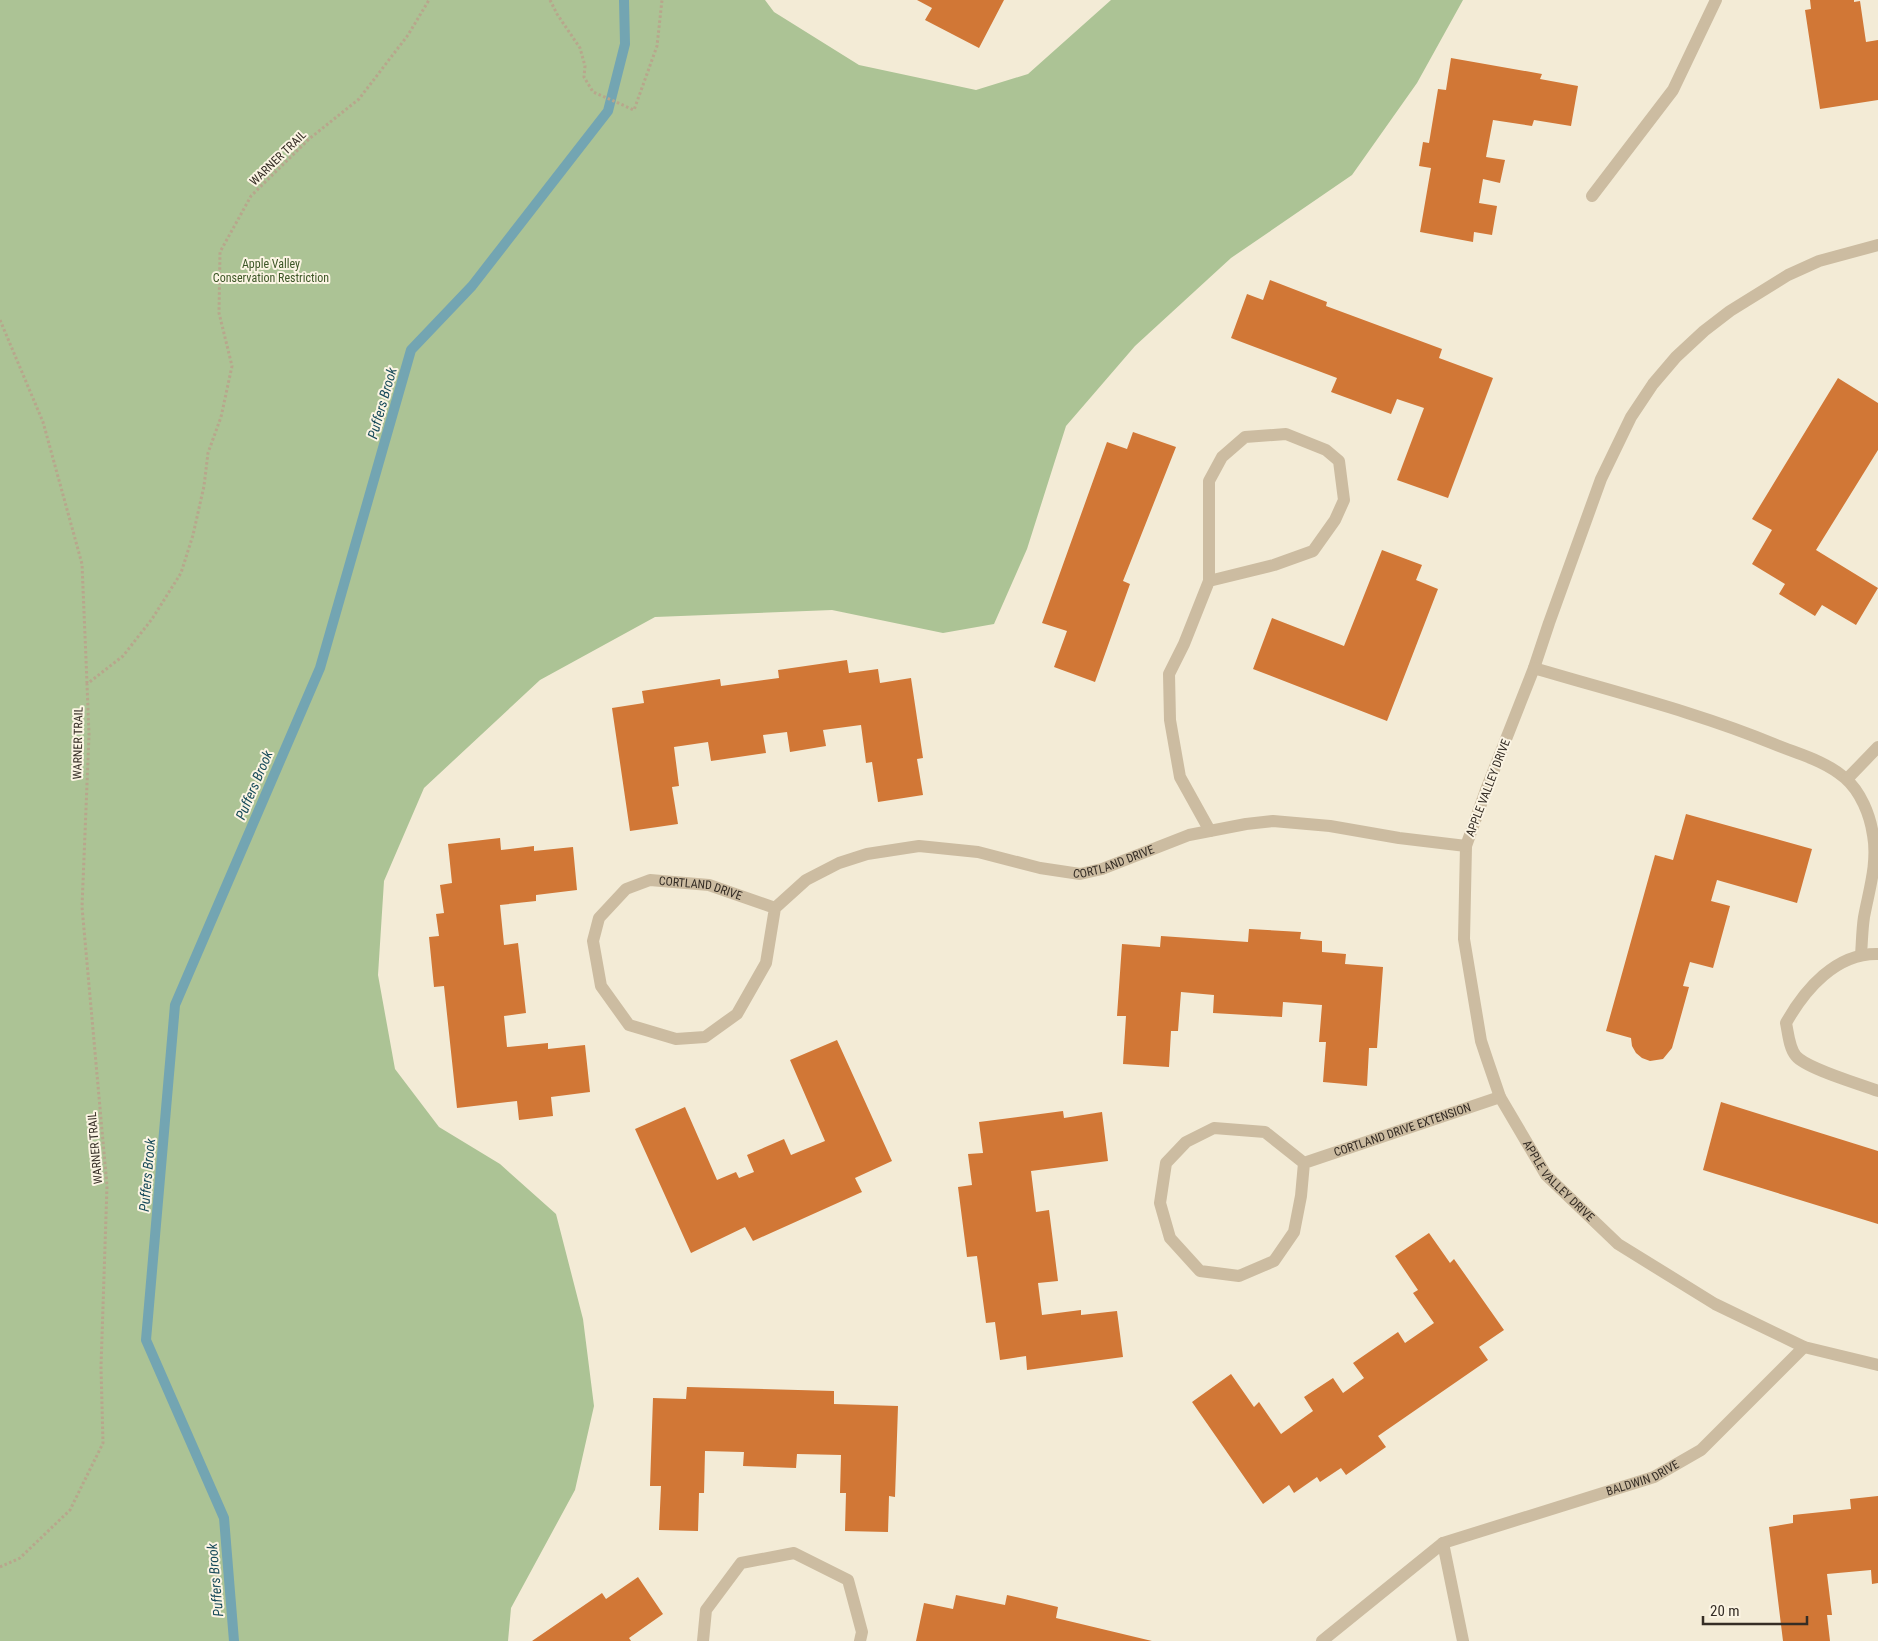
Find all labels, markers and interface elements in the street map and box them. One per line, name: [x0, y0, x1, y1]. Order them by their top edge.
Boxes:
street label: WARNER TRAIL: [247, 128, 309, 188]
park label: Apple Valley Conservation Restriction: [213, 257, 329, 285]
water label: Puffers Brook: [364, 365, 400, 441]
street label: WARNER TRAIL: [70, 706, 86, 779]
street label: APPLE VALLEY DRIVE: [1463, 737, 1513, 839]
water label: Puffers Brook: [232, 747, 276, 822]
street label: CORTLAND DRIVE: [1072, 842, 1156, 881]
street label: CORTLAND DRIVE: [658, 874, 744, 903]
street label: CORTLAND DRIVE EXTENSION: [1332, 1100, 1473, 1159]
street label: WARNER TRAIL: [85, 1111, 105, 1185]
water label: Puffers Brook: [136, 1137, 158, 1212]
street label: APPLE VALLEY DRIVE: [1520, 1138, 1597, 1224]
street label: BALDWIN DRIVE: [1604, 1457, 1681, 1499]
water label: Puffers Brook: [204, 1542, 226, 1617]
scale bar: [1703, 1594, 1807, 1626]
text: 20 m: [1710, 1602, 1740, 1620]

